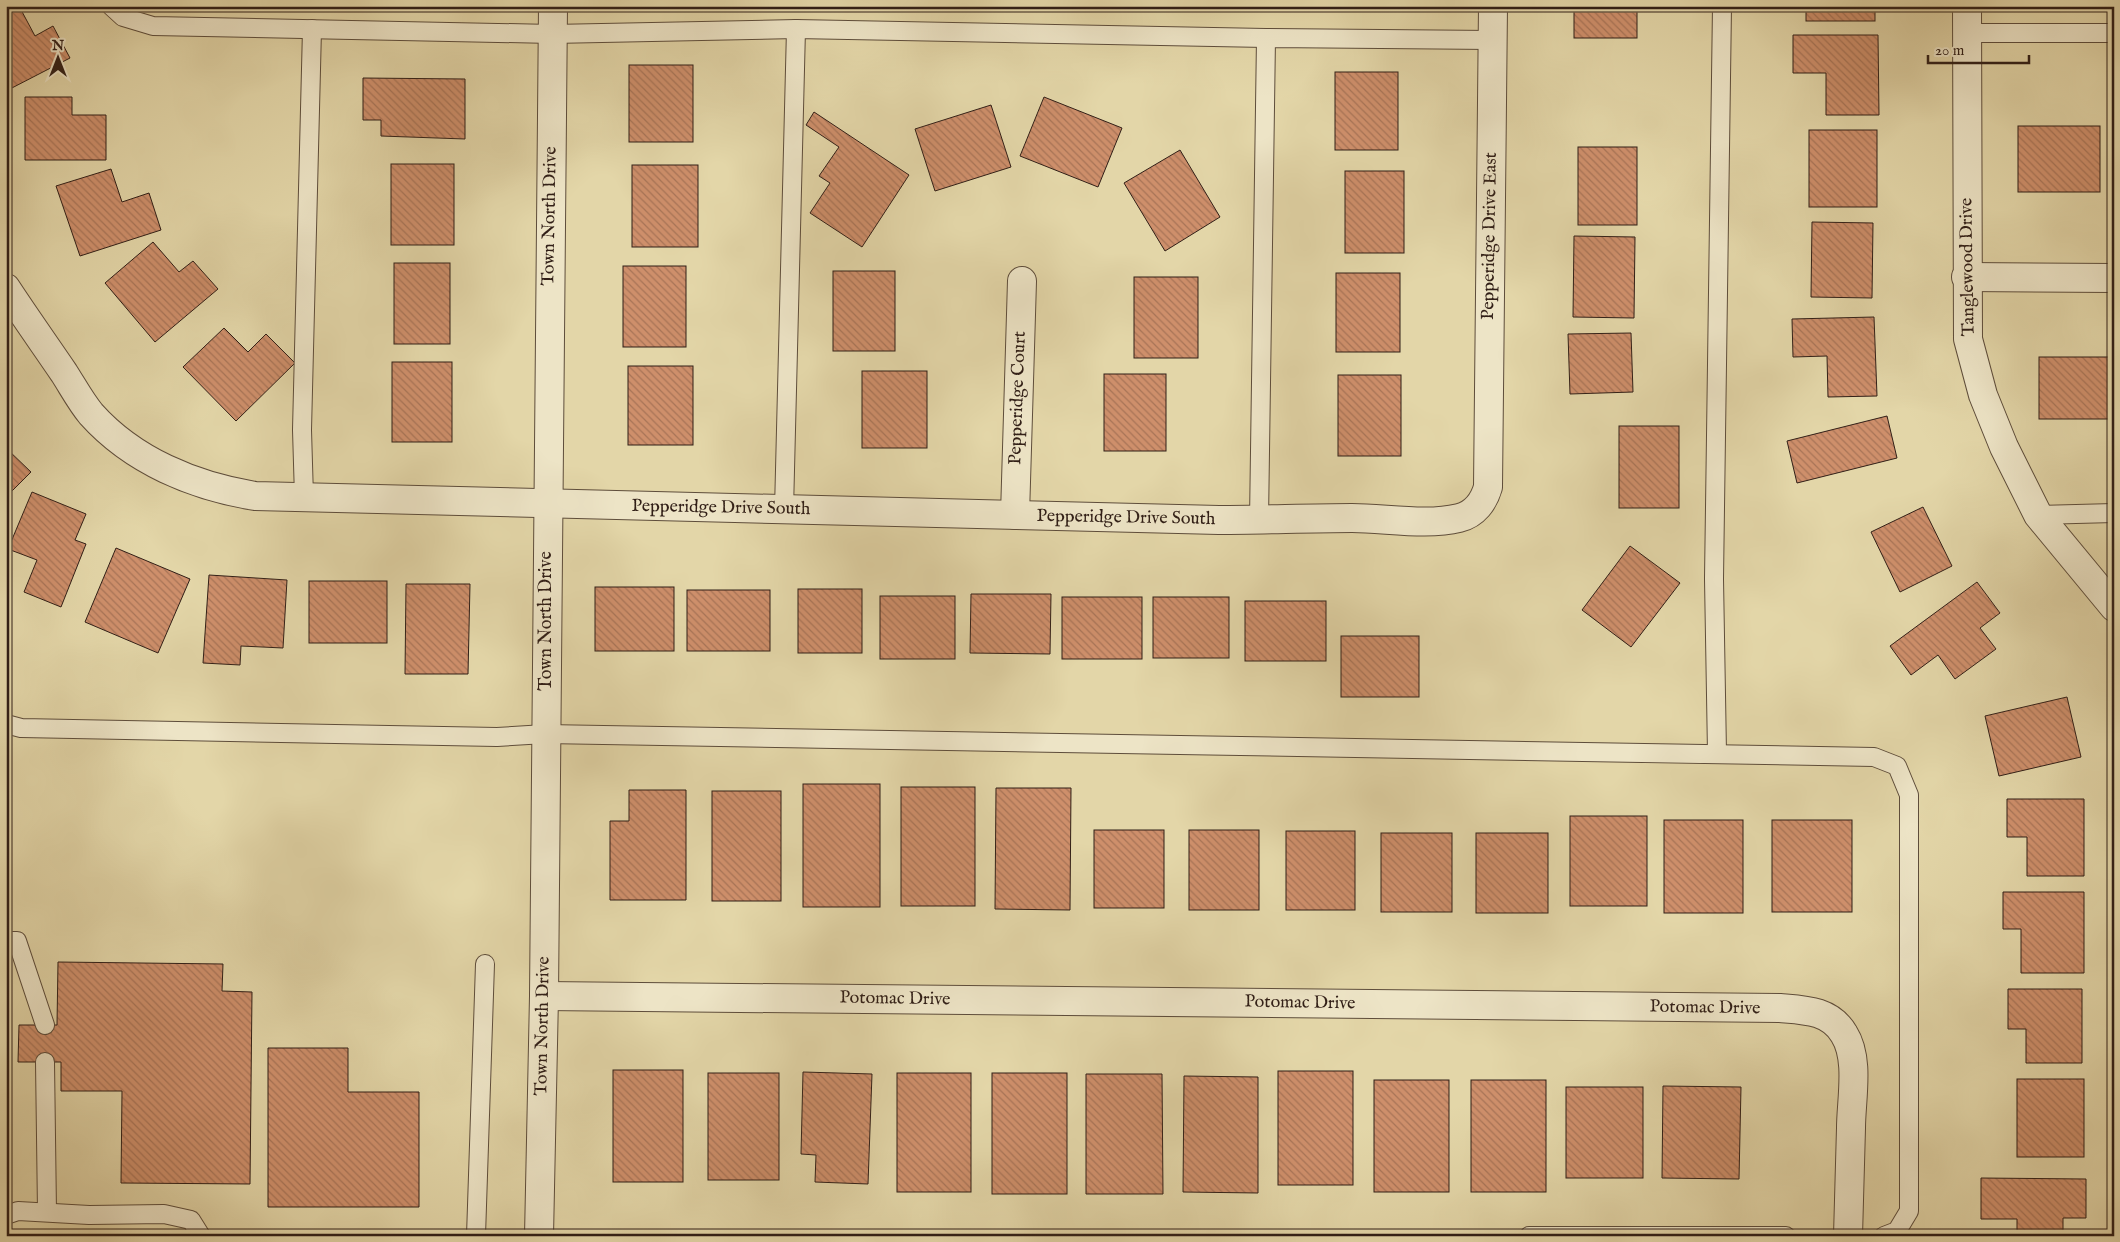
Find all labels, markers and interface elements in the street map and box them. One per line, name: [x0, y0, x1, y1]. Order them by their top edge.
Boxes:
north arrow: [32, 32, 82, 82]
scale bar: [1928, 32, 2029, 64]
text: N: [51, 37, 64, 55]
text: 20 m: [1935, 41, 1965, 60]
street label: Town North Drive: [537, 146, 563, 286]
street label: Pepperidge Drive East: [1477, 152, 1503, 320]
street label: Tanglewood Drive: [1955, 198, 1981, 336]
street label: Pepperidge Court: [1004, 331, 1032, 465]
street label: Pepperidge Drive South: [631, 495, 811, 521]
street label: Pepperidge Drive South: [1036, 505, 1216, 531]
street label: Town North Drive: [535, 551, 558, 691]
street label: Town North Drive: [530, 956, 556, 1096]
street label: Potomac Drive: [839, 987, 951, 1011]
street label: Potomac Drive: [1244, 991, 1356, 1015]
street label: Potomac Drive: [1649, 996, 1761, 1020]

